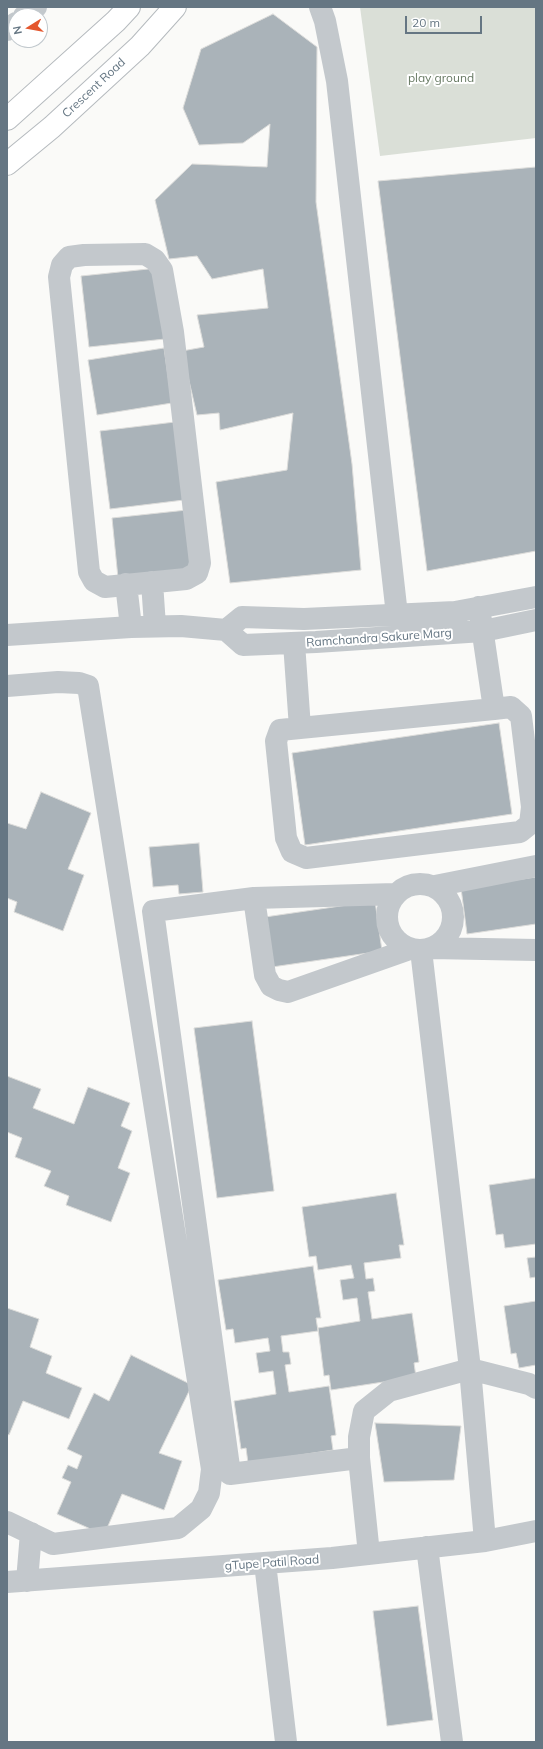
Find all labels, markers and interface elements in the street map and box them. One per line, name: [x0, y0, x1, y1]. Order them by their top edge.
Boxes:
north arrow: [8, 8, 48, 48]
scale bar: [407, 8, 484, 34]
text: 20 m: [412, 15, 440, 30]
text: N: [10, 25, 25, 36]
street label: Crescent Road: [59, 55, 129, 121]
park label: play ground: [408, 71, 474, 85]
street label: Ramchandra Sakure Marg: [306, 626, 452, 650]
street label: gTupe Patil Road: [224, 1553, 320, 1573]

